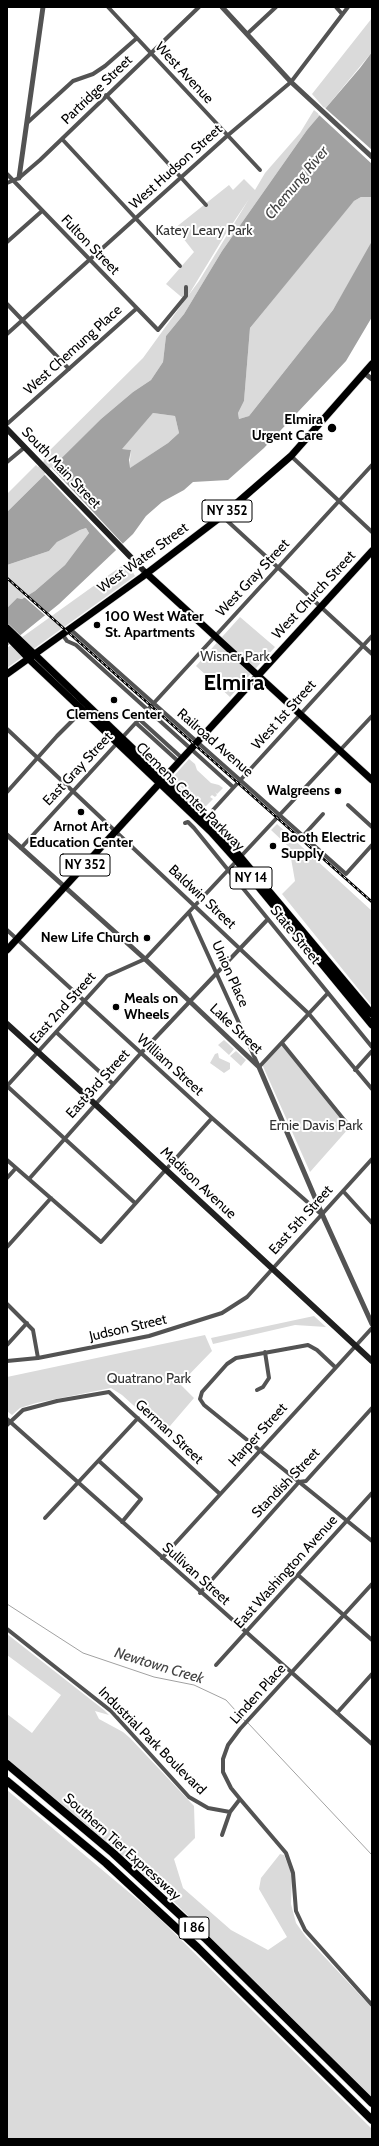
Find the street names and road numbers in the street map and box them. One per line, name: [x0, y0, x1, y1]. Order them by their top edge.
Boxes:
street label: West Avenue: [151, 39, 217, 107]
street label: Partridge Street: [58, 52, 136, 128]
street label: West Hudson Street: [126, 121, 226, 213]
street label: Fulton Street: [57, 212, 123, 278]
street label: West Chemung Place: [21, 302, 125, 398]
street label: South Main Street: [18, 424, 104, 512]
road number: NY 352: [202, 500, 252, 522]
street label: West Water Street: [94, 519, 192, 597]
street label: West Gray Street: [213, 536, 293, 620]
street label: West Church Street: [269, 547, 359, 643]
street label: West 1st Street: [248, 677, 320, 753]
street label: Railroad Avenue: [174, 705, 256, 781]
street label: East Gray Street: [40, 729, 116, 809]
street label: Clemens Center Parkway: [132, 739, 248, 855]
road number: NY 352: [60, 854, 110, 876]
street label: Baldwin Street: [165, 861, 239, 933]
road number: NY 14: [230, 867, 272, 889]
street label: State Street: [266, 902, 324, 968]
street label: Union Place: [208, 938, 252, 1010]
street label: East 2nd Street: [27, 969, 99, 1047]
street label: Lake Street: [206, 1000, 266, 1058]
street label: William Street: [133, 1031, 207, 1099]
street label: East 3rd Street: [63, 1046, 133, 1122]
street label: Madison Avenue: [157, 1144, 239, 1222]
street label: East 5th Street: [266, 1182, 336, 1258]
street label: Judson Street: [88, 1311, 168, 1345]
street label: German Street: [131, 1396, 207, 1468]
street label: Harper Street: [225, 1400, 291, 1470]
street label: Standish Street: [249, 1445, 323, 1521]
street label: East Washington Avenue: [231, 1512, 341, 1632]
street label: Sullivan Street: [159, 1539, 233, 1609]
street label: Linden Place: [227, 1660, 289, 1728]
street label: Industrial Park Boulevard: [95, 1684, 209, 1798]
street label: Southern Tier Expressway: [60, 1790, 184, 1904]
road number: I 86: [179, 1917, 209, 1939]

